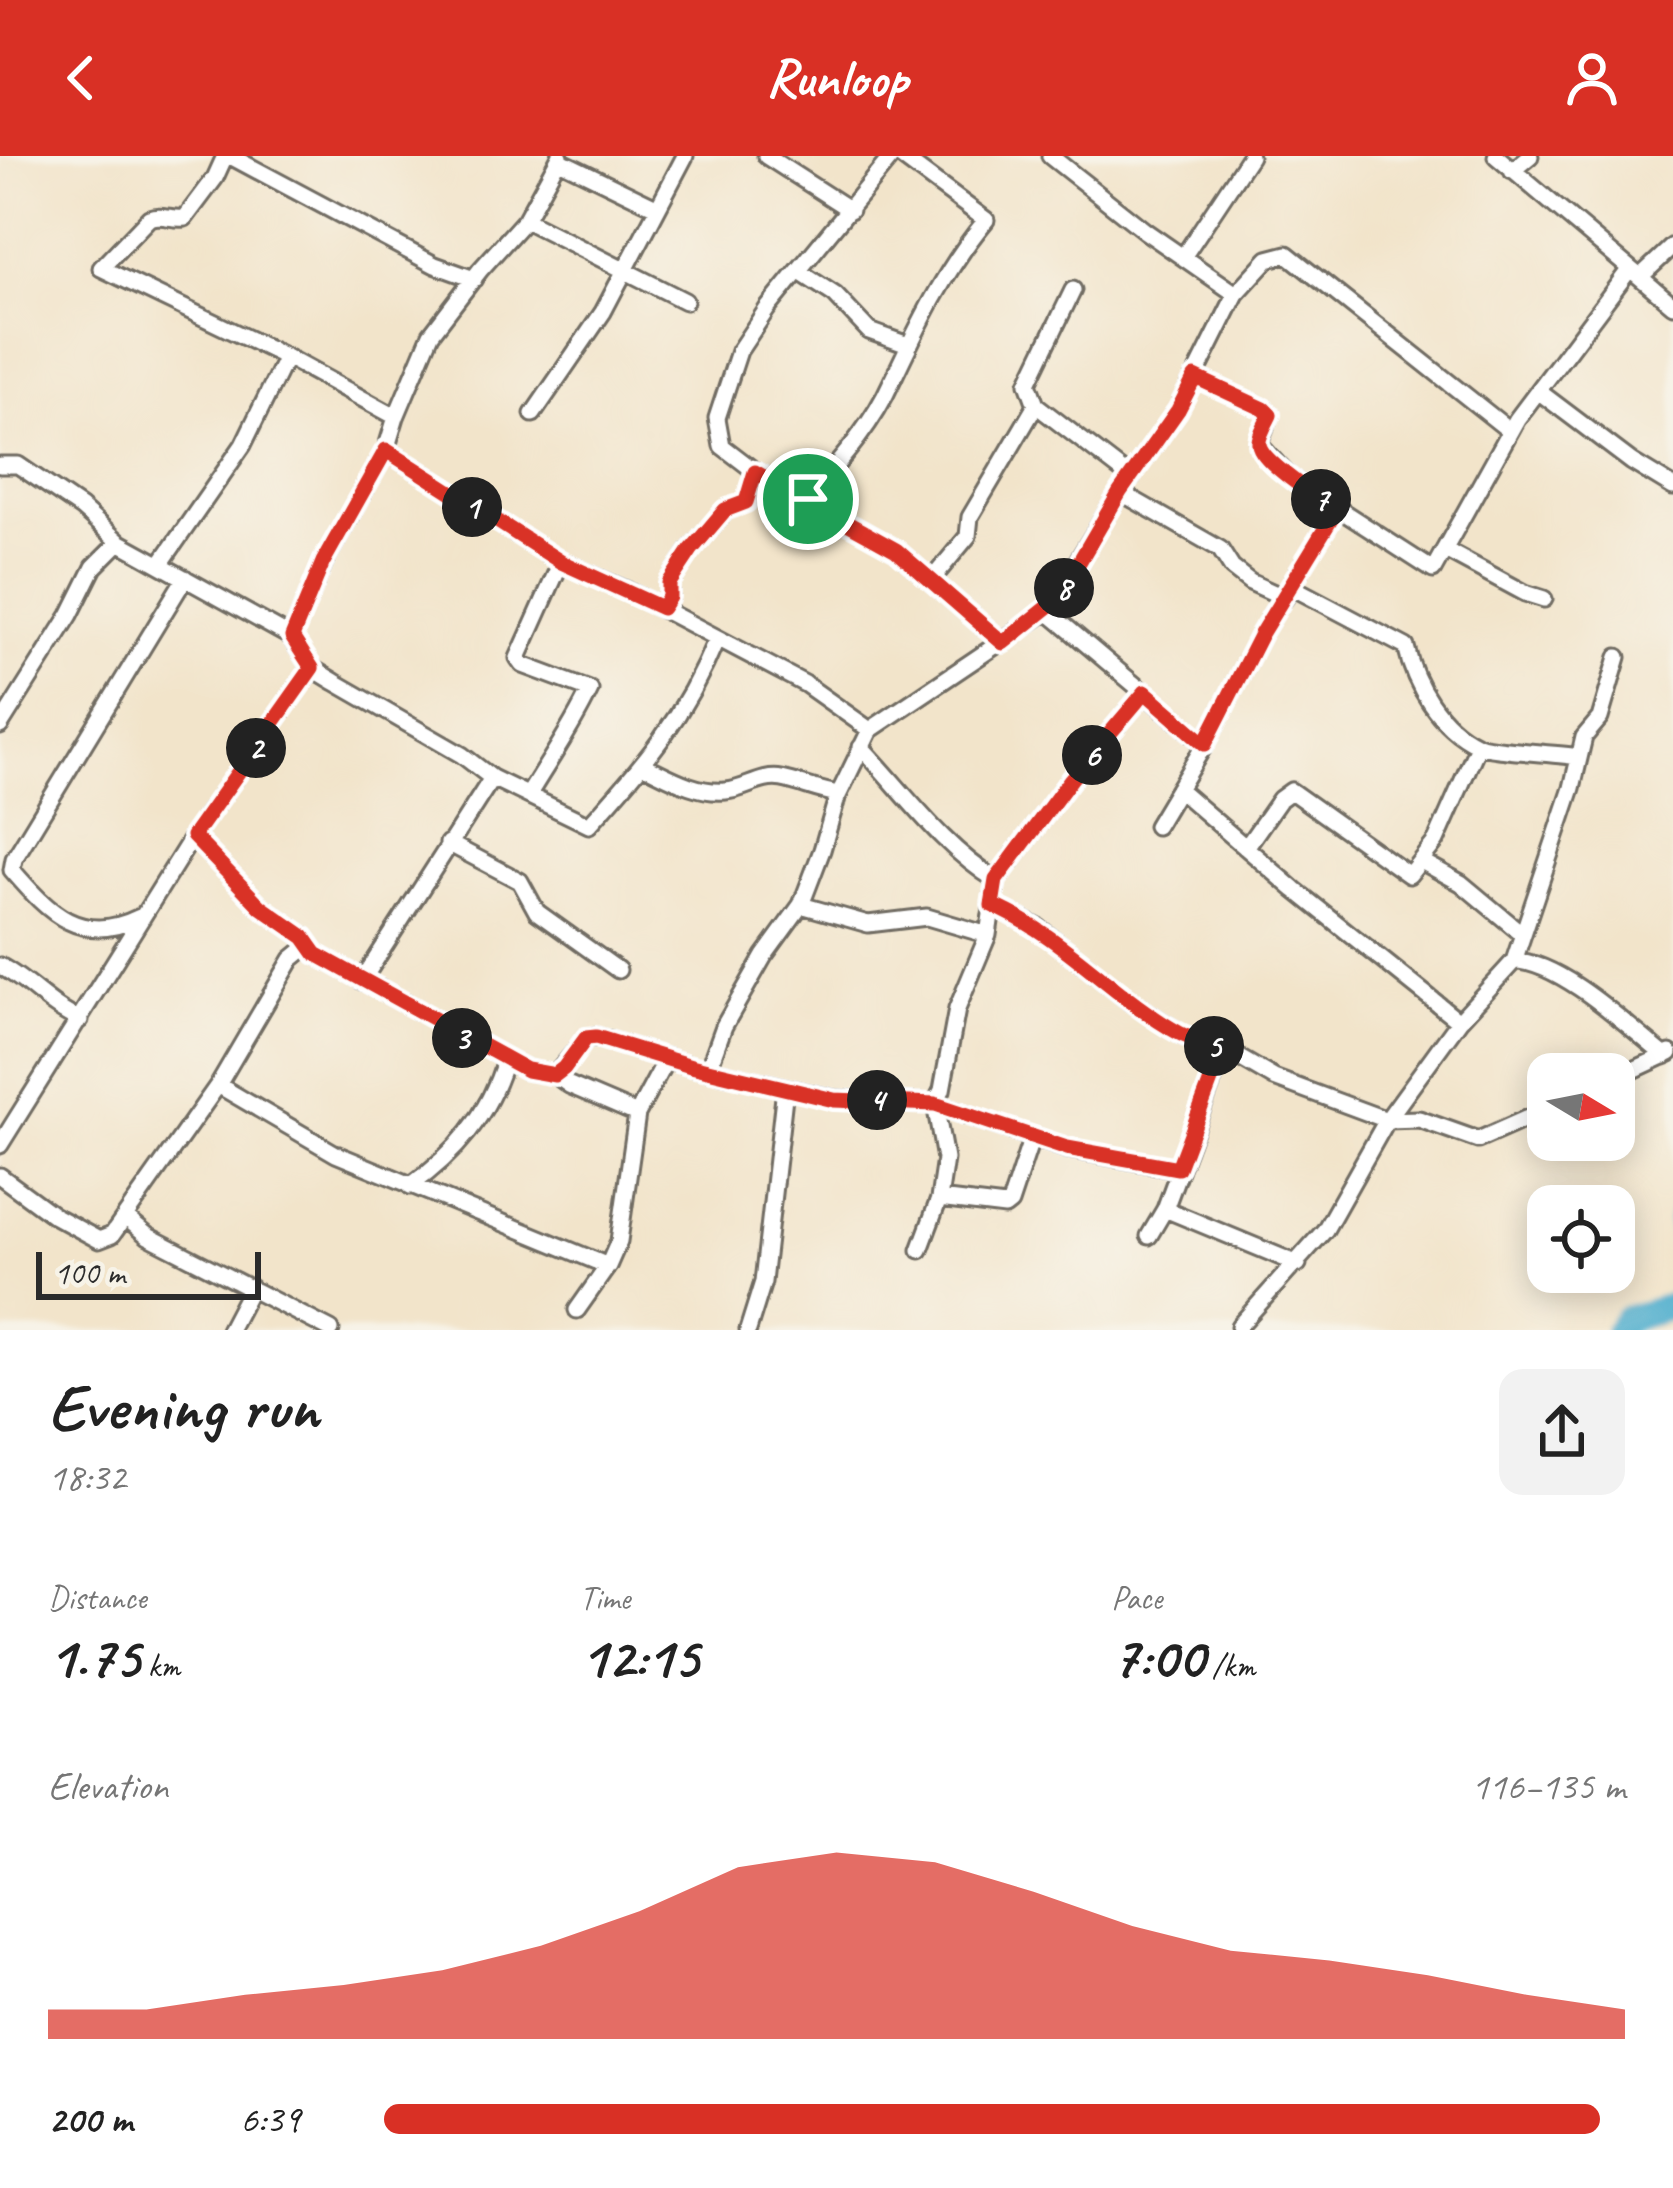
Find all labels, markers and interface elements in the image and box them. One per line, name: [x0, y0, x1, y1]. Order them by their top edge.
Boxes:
text: Runloop: [766, 44, 907, 112]
icon: back: [48, 45, 114, 111]
icon: person: [1559, 45, 1625, 111]
pin: [757, 448, 859, 550]
icon: arrive: [775, 466, 841, 532]
pin: 7: [1291, 469, 1351, 529]
pin: 1: [442, 477, 502, 537]
text: 7: [1314, 478, 1328, 520]
text: 1: [465, 486, 479, 528]
pin: 8: [1034, 558, 1094, 618]
text: 8: [1057, 567, 1071, 609]
pin: 2: [226, 718, 286, 778]
pin: 6: [1062, 725, 1122, 785]
text: 2: [249, 727, 263, 769]
text: 6: [1084, 734, 1100, 776]
pin: 3: [432, 1008, 492, 1068]
pin: 5: [1184, 1016, 1244, 1076]
text: 3: [455, 1017, 469, 1059]
text: 5: [1207, 1025, 1221, 1067]
north arrow: [1527, 1053, 1635, 1161]
map controls: [1527, 1053, 1635, 1293]
pin: 4: [847, 1070, 907, 1130]
text: 4: [870, 1079, 884, 1121]
button: locate: [1527, 1185, 1635, 1293]
scale bar: [36, 1246, 261, 1299]
text: 100 m: [54, 1252, 125, 1294]
text: Evening run: [48, 1366, 318, 1449]
button: share: [1499, 1369, 1625, 1495]
text: 18:32: [48, 1453, 126, 1502]
text: Distance: [48, 1577, 146, 1619]
text: Time: [580, 1577, 630, 1619]
text: Pace: [1111, 1577, 1162, 1619]
text: 1.75: [48, 1619, 140, 1695]
text: 12:15: [580, 1619, 699, 1695]
text: 7:00: [1111, 1619, 1204, 1695]
text: km: [140, 1645, 180, 1687]
text: /km: [1204, 1645, 1255, 1687]
text: Elevation: [48, 1762, 168, 1811]
text: 116–135 m: [1471, 1762, 1625, 1811]
text: 200 m: [48, 2095, 132, 2144]
text: 6:39: [240, 2095, 300, 2144]

